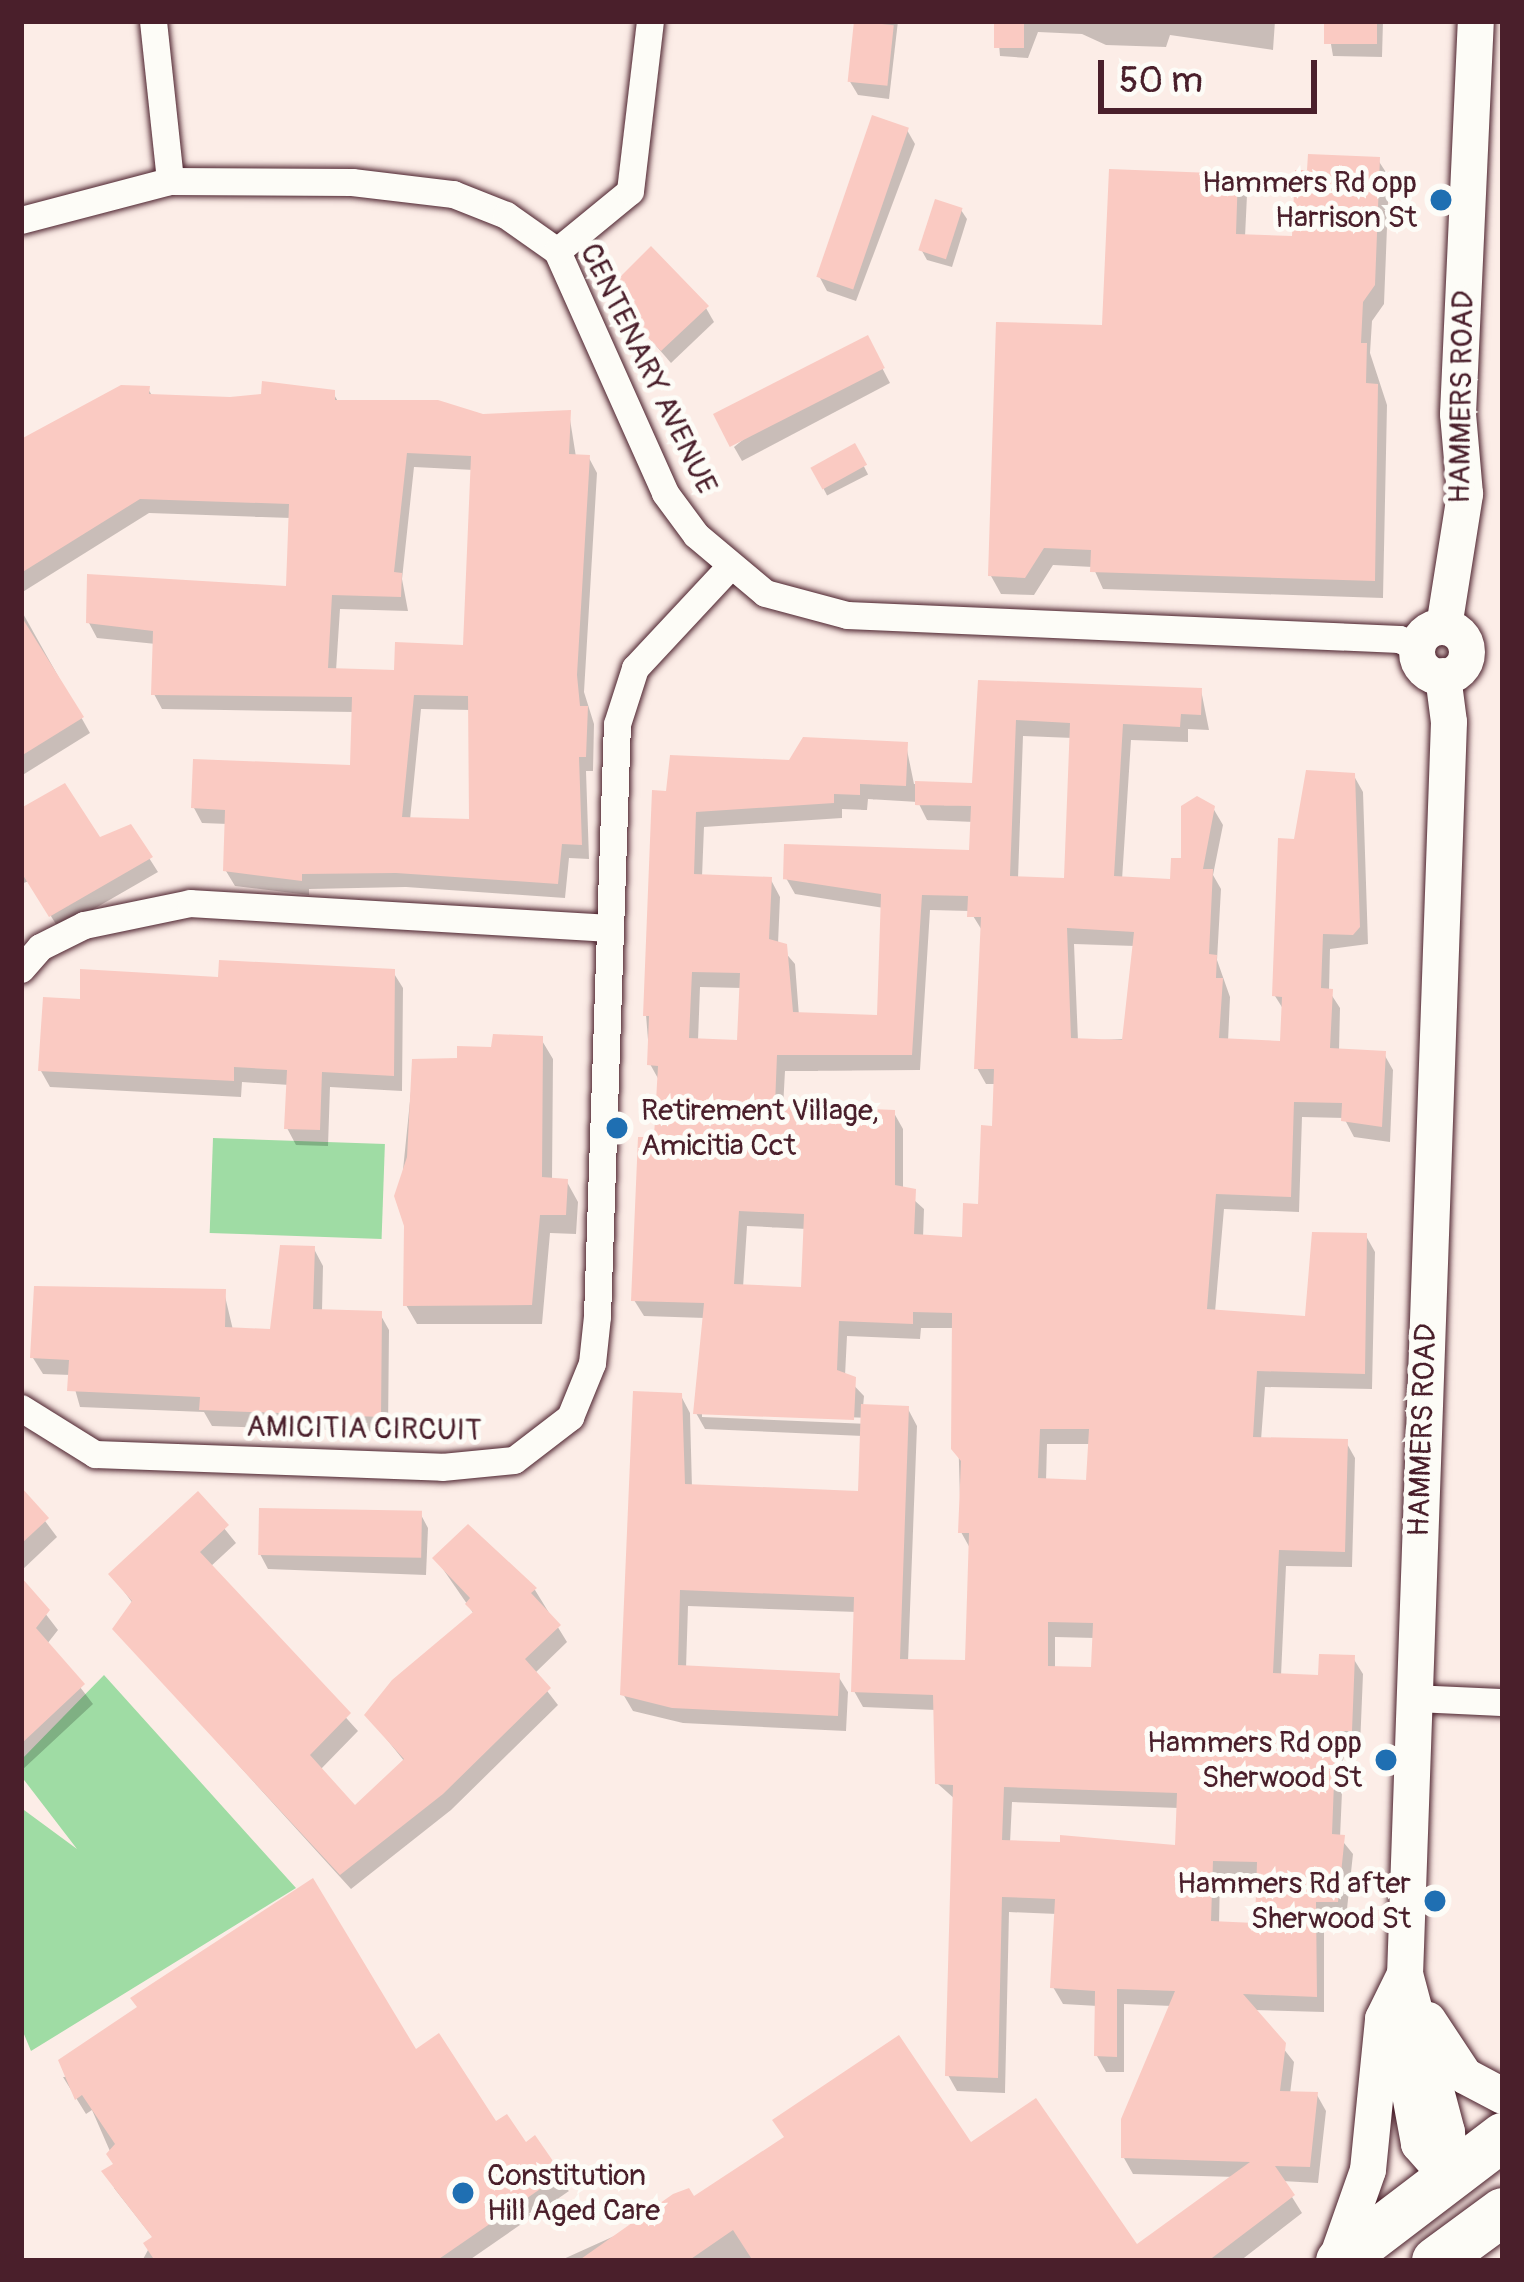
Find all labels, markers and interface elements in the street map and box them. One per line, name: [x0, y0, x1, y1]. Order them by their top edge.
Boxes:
scale bar: [1104, 36, 1323, 110]
text: 50 m: [1119, 58, 1203, 103]
place label: Hammers Rd opp Harrison St: [1202, 165, 1417, 236]
marker: Hammers Rd opp Harrison St: [1428, 187, 1454, 213]
street label: CENTENARY AVENUE: [572, 238, 724, 500]
street label: HAMMERS ROAD: [1442, 290, 1482, 504]
place label: Retirement Village, Amicitia Cct: [641, 1093, 879, 1164]
marker: Retirement Village, Amicitia Cct: [604, 1115, 630, 1141]
street label: HAMMERS ROAD: [1401, 1323, 1445, 1537]
street label: AMICITIA CIRCUIT: [246, 1409, 482, 1449]
place label: Hammers Rd opp Sherwood St: [1147, 1725, 1362, 1796]
marker: Hammers Rd opp Sherwood St: [1373, 1747, 1399, 1773]
place label: Hammers Rd after Sherwood St: [1177, 1866, 1411, 1936]
marker: Hammers Rd after Sherwood St: [1422, 1888, 1448, 1914]
place label: Constitution Hill Aged Care: [487, 2158, 660, 2228]
marker: Constitution Hill Aged Care: [450, 2180, 476, 2206]

